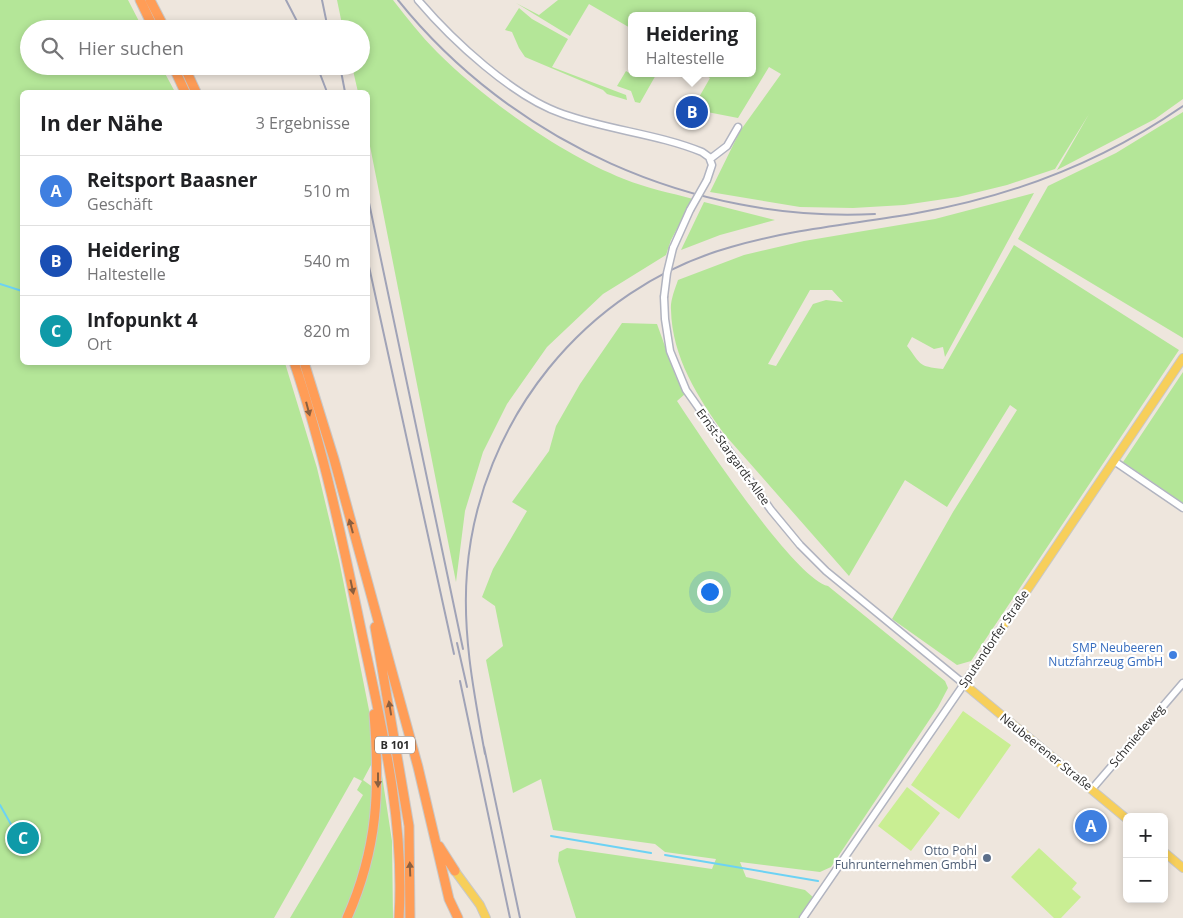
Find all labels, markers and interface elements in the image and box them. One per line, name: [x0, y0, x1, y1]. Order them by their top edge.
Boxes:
popup: [628, 12, 756, 77]
search box: [20, 20, 370, 75]
text: Heidering: [646, 21, 738, 47]
icon: search: [38, 34, 66, 62]
text: Hier suchen: [78, 35, 184, 61]
text: Haltestelle: [646, 47, 725, 69]
pin: B: [676, 93, 708, 131]
text: In der Nähe: [40, 109, 163, 137]
text: 3 Ergebnisse: [256, 112, 350, 134]
text: Reitsport Baasner: [87, 167, 257, 193]
text: A: [50, 180, 62, 202]
text: 510 m: [304, 180, 350, 202]
text: Geschäft: [87, 193, 153, 215]
text: Heidering: [87, 237, 179, 263]
text: B: [51, 250, 61, 272]
text: 540 m: [304, 250, 350, 272]
text: Haltestelle: [87, 263, 166, 285]
text: Infopunkt 4: [87, 307, 198, 333]
text: C: [51, 320, 61, 342]
text: 820 m: [304, 320, 350, 342]
text: Ort: [87, 333, 112, 355]
one-way arrow: [305, 402, 313, 417]
street label: Ernst-Stargardt-Allee: [692, 405, 774, 509]
one-way arrow: [347, 519, 355, 534]
your location: [697, 579, 723, 605]
one-way arrow: [348, 580, 356, 595]
street label: Sputendorfer Straße: [955, 586, 1033, 691]
place label: SMP Neubeeren Nutzfahrzeug GmbH: [1048, 639, 1163, 670]
marker: SMP Neubeeren Nutzfahrzeug GmbH: [1167, 649, 1179, 661]
one-way arrow: [385, 700, 393, 716]
street label: Schmiedeweg: [1105, 700, 1168, 771]
street label: Neubeerener Straße: [997, 709, 1096, 794]
road number: B 101: [375, 736, 415, 754]
one-way arrow: [374, 773, 382, 789]
pin: A: [1075, 807, 1107, 845]
map controls: [1123, 813, 1168, 903]
button: +: [1123, 813, 1168, 858]
pin: C: [7, 819, 39, 857]
place label: Otto Pohl Fuhrunternehmen GmbH: [835, 842, 977, 873]
marker: Otto Pohl Fuhrunternehmen GmbH: [981, 852, 993, 864]
button: −: [1123, 858, 1168, 903]
one-way arrow: [406, 861, 414, 877]

